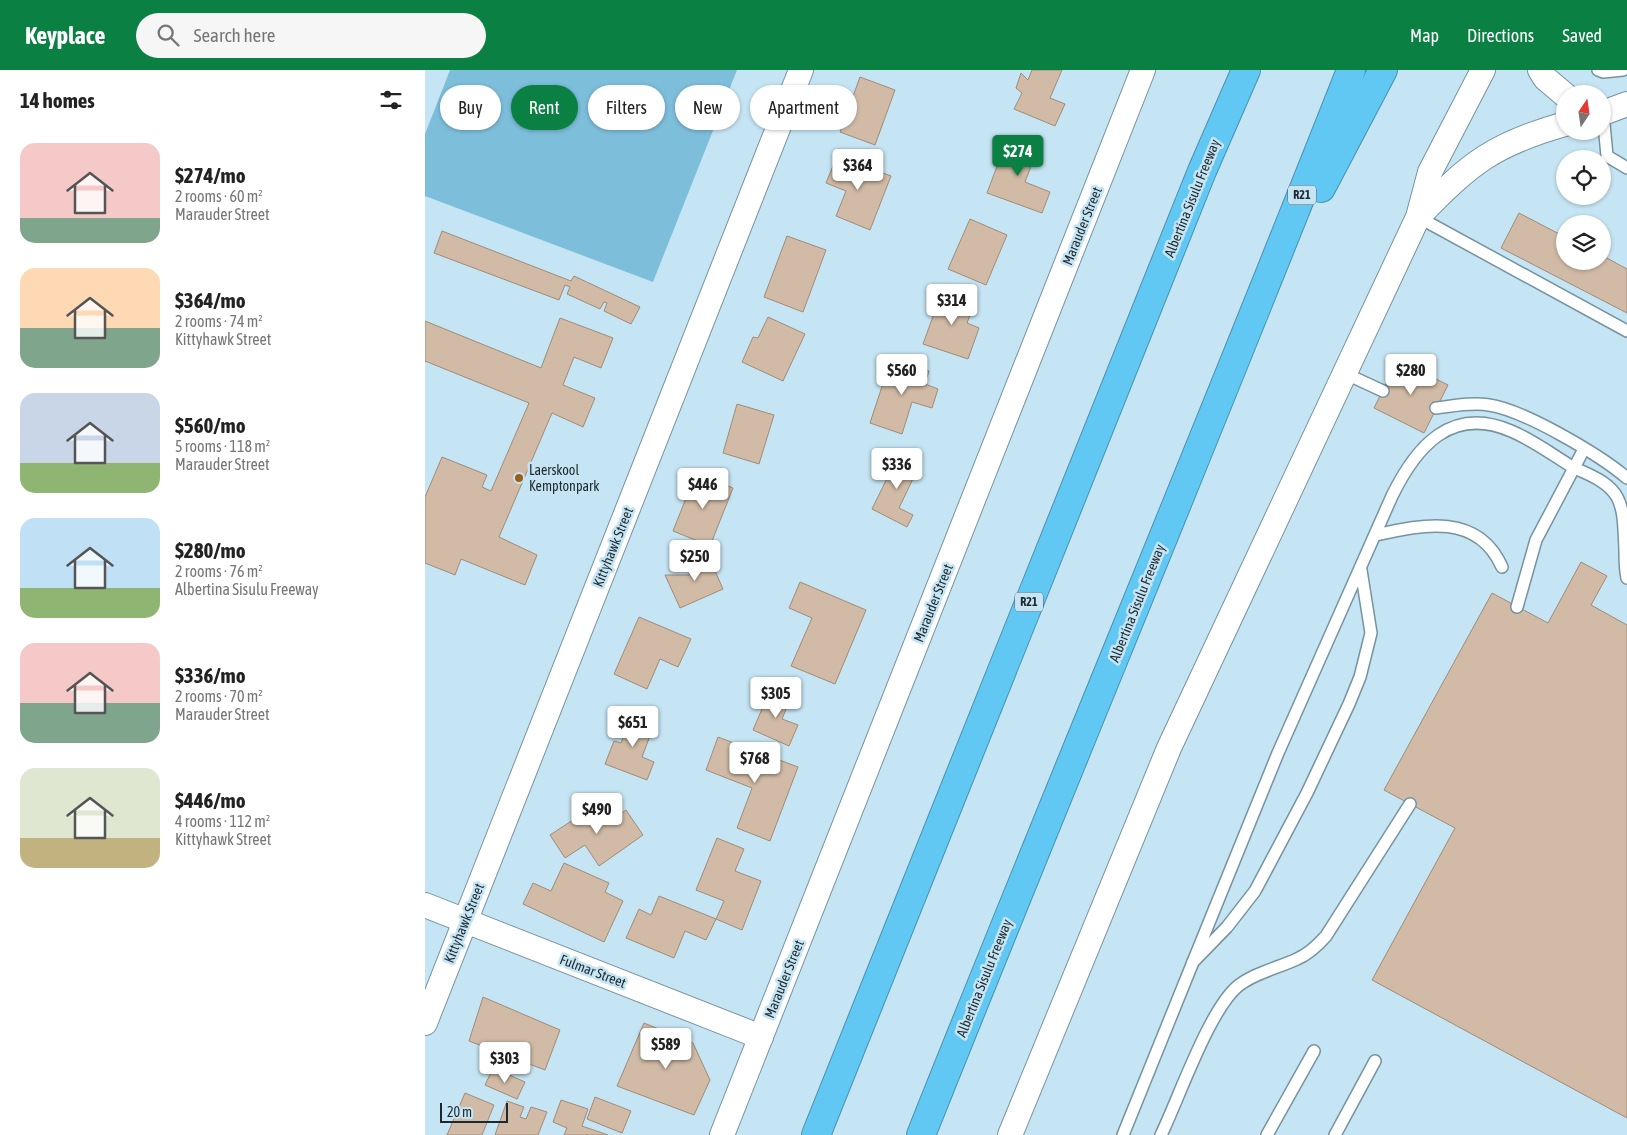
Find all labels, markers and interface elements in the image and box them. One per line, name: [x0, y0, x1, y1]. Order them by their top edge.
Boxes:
search box: [136, 13, 486, 58]
icon: search: [154, 21, 182, 49]
text: Keyplace: [25, 22, 106, 49]
text: Search here: [194, 24, 275, 46]
text: Map: [1410, 25, 1439, 46]
text: Directions: [1467, 25, 1534, 46]
text: Saved: [1562, 25, 1602, 46]
chip: Buy: [440, 85, 501, 130]
chip: Rent: [511, 85, 578, 130]
chip: Filters: [588, 85, 665, 130]
chip: New: [675, 85, 740, 130]
chip: Apartment: [750, 85, 857, 130]
north arrow: [1556, 85, 1611, 140]
map controls: [1556, 85, 1611, 270]
icon: filters: [377, 86, 405, 114]
text: 14 homes: [20, 88, 95, 112]
pin: $274: [988, 134, 1048, 177]
street label: Albertina Sisulu Freeway: [1161, 137, 1223, 259]
text: $274: [1003, 142, 1033, 160]
pin: $364: [828, 148, 888, 191]
button: locate: [1556, 150, 1611, 205]
text: $364: [843, 156, 873, 174]
icon: home: [60, 163, 120, 223]
text: $274/mo: [175, 163, 246, 187]
street label: Marauder Street: [1059, 185, 1105, 267]
road number: R21: [1288, 186, 1316, 204]
text: 2 rooms · 60 m²: [175, 187, 263, 205]
text: Marauder Street: [175, 205, 270, 223]
button: layers: [1556, 215, 1611, 270]
pin: $314: [922, 284, 982, 326]
icon: home: [60, 288, 120, 348]
text: $364/mo: [175, 288, 246, 312]
text: $314: [937, 291, 967, 309]
text: 2 rooms · 74 m²: [175, 312, 263, 330]
text: Kittyhawk Street: [175, 330, 271, 348]
pin: $560: [872, 354, 932, 396]
pin: $280: [1381, 354, 1441, 396]
text: $560: [887, 361, 917, 379]
text: $280: [1396, 361, 1426, 379]
icon: home: [60, 413, 120, 473]
text: $560/mo: [175, 413, 246, 437]
text: 5 rooms · 118 m²: [175, 437, 270, 455]
pin: $336: [867, 448, 927, 490]
text: Marauder Street: [175, 455, 270, 473]
text: $336: [882, 455, 912, 473]
place label: Laerskool Kemptonpark: [529, 462, 599, 494]
pin: $446: [673, 468, 733, 510]
marker: Laerskool Kemptonpark: [513, 472, 525, 484]
text: $446: [688, 475, 718, 493]
street label: Kittyhawk Street: [590, 505, 636, 589]
icon: home: [60, 538, 120, 598]
text: $280/mo: [175, 538, 246, 562]
pin: $250: [665, 540, 725, 582]
street label: Albertina Sisulu Freeway: [1106, 542, 1168, 664]
text: $250: [680, 547, 710, 565]
text: 2 rooms · 76 m²: [175, 562, 263, 580]
street label: Marauder Street: [910, 562, 956, 644]
text: Albertina Sisulu Freeway: [175, 580, 319, 598]
road number: R21: [1015, 592, 1043, 612]
icon: home: [60, 663, 120, 723]
text: $336/mo: [175, 663, 246, 687]
pin: $305: [746, 676, 806, 719]
text: $305: [761, 684, 791, 702]
text: 2 rooms · 70 m²: [175, 687, 263, 705]
text: Marauder Street: [175, 705, 270, 723]
pin: $651: [603, 706, 663, 748]
text: $651: [618, 713, 648, 731]
pin: $768: [725, 742, 785, 784]
text: $768: [740, 749, 770, 767]
icon: home: [60, 788, 120, 848]
text: $446/mo: [175, 788, 246, 812]
pin: $490: [567, 792, 627, 835]
text: $490: [582, 800, 612, 818]
text: 4 rooms · 112 m²: [175, 812, 270, 830]
text: Kittyhawk Street: [175, 830, 271, 848]
street label: Kittyhawk Street: [441, 881, 487, 965]
street label: Albertina Sisulu Freeway: [953, 917, 1015, 1039]
street label: Marauder Street: [761, 938, 807, 1020]
street label: Fulmar Street: [558, 951, 628, 991]
pin: $589: [636, 1028, 696, 1070]
text: $589: [651, 1035, 681, 1053]
pin: $303: [475, 1042, 535, 1084]
text: $303: [490, 1049, 520, 1067]
scale bar: [440, 1100, 507, 1123]
text: 20 m: [447, 1104, 472, 1120]

